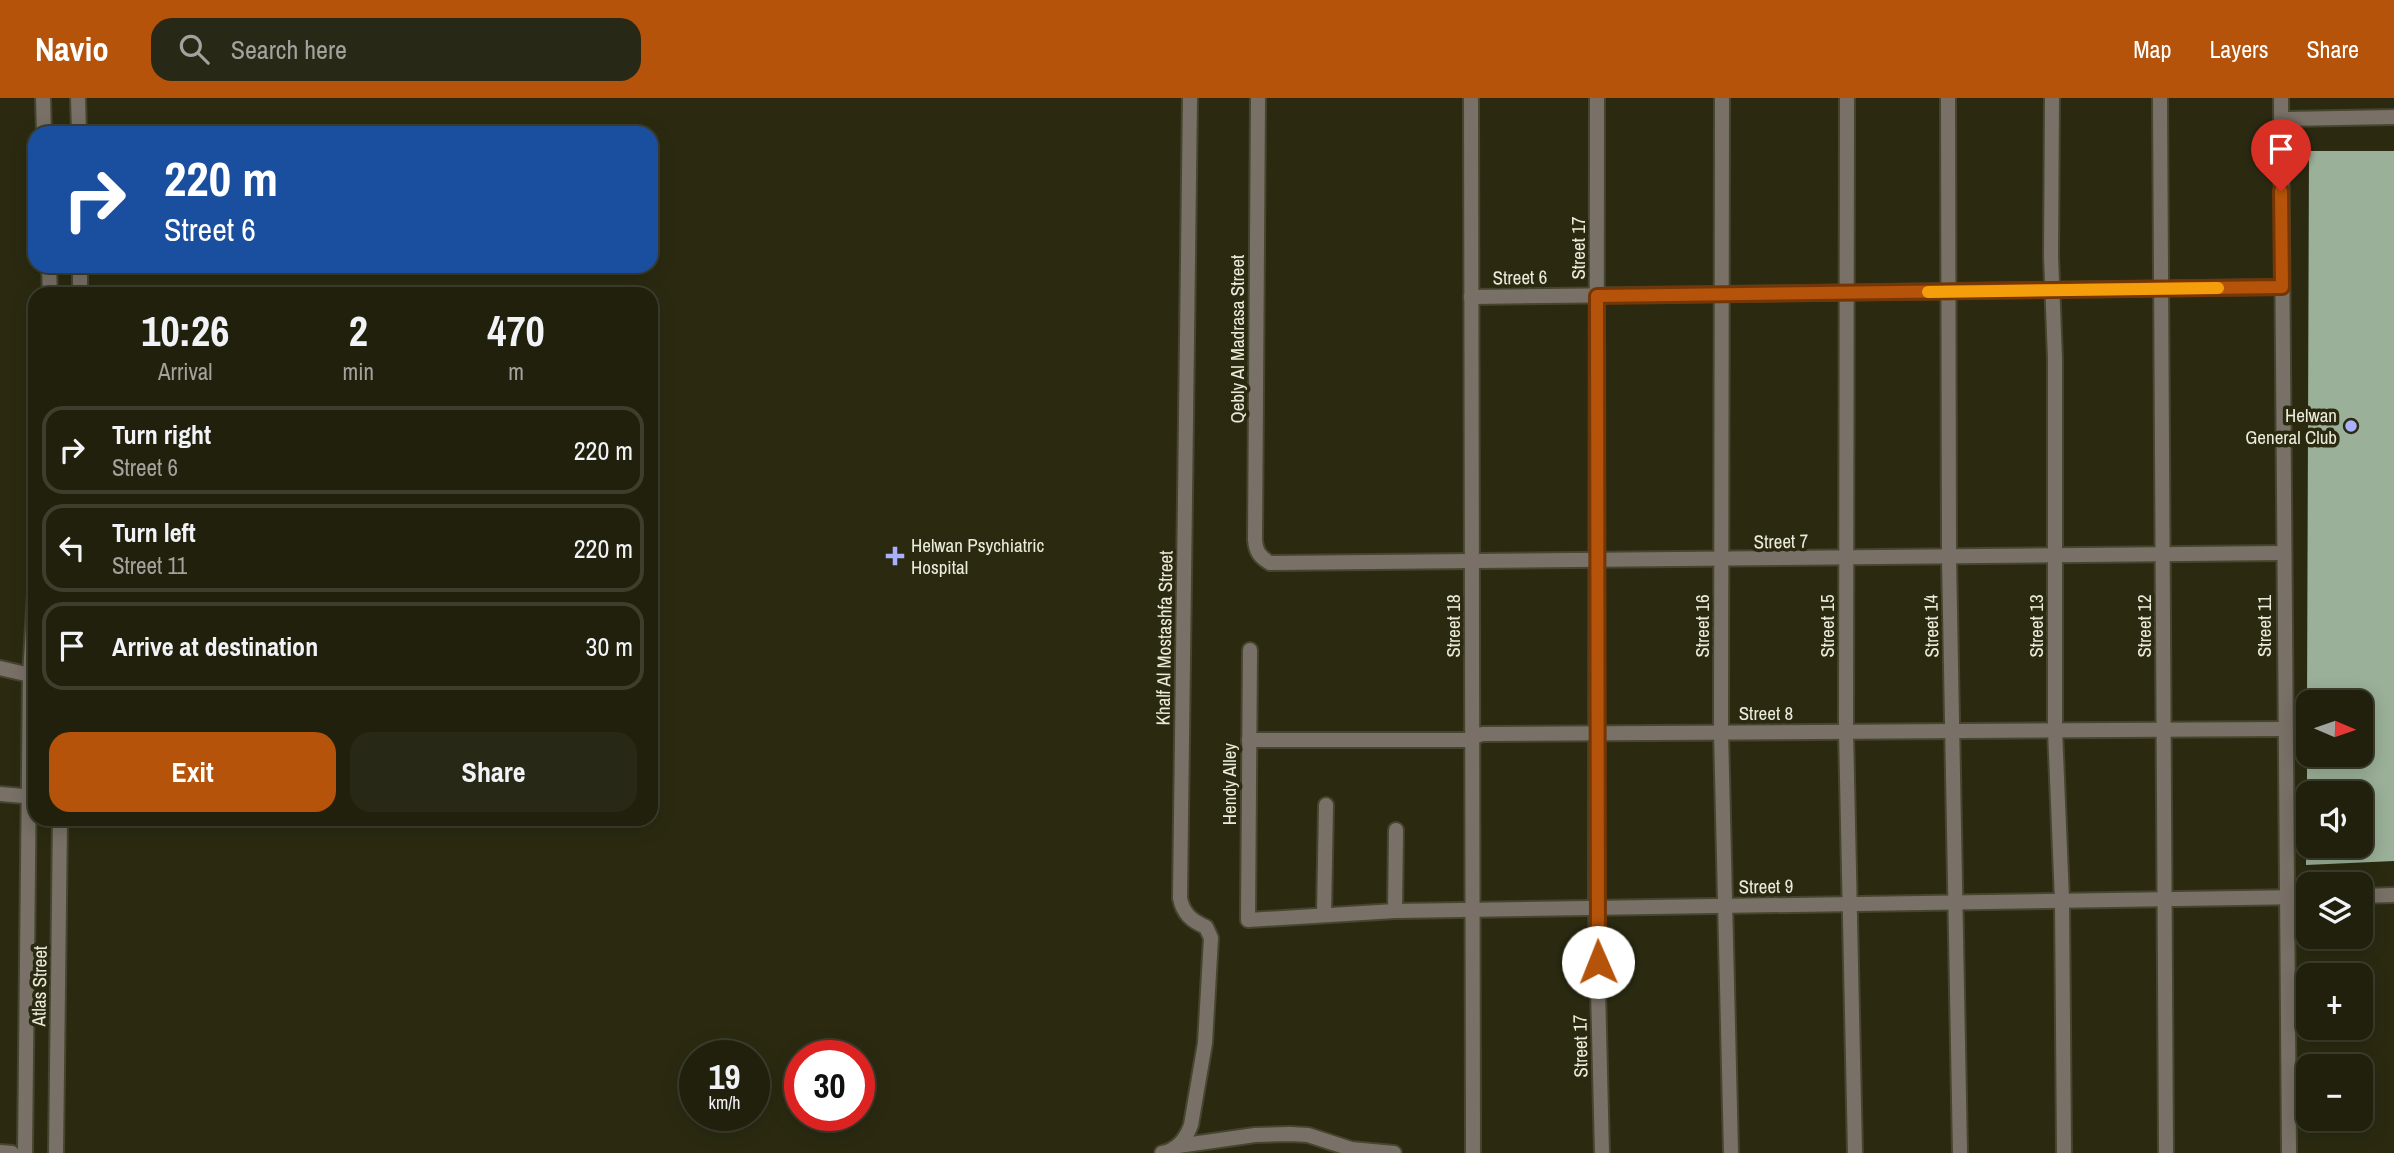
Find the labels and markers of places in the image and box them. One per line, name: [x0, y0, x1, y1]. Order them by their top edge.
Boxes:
pin: [2251, 119, 2311, 191]
place label: Helwan General Club: [2245, 402, 2337, 450]
marker: Helwan General Club: [2343, 418, 2359, 434]
place label: Helwan Psychiatric Hospital: [911, 532, 1045, 580]
marker: Helwan Psychiatric Hospital: [885, 546, 905, 566]

